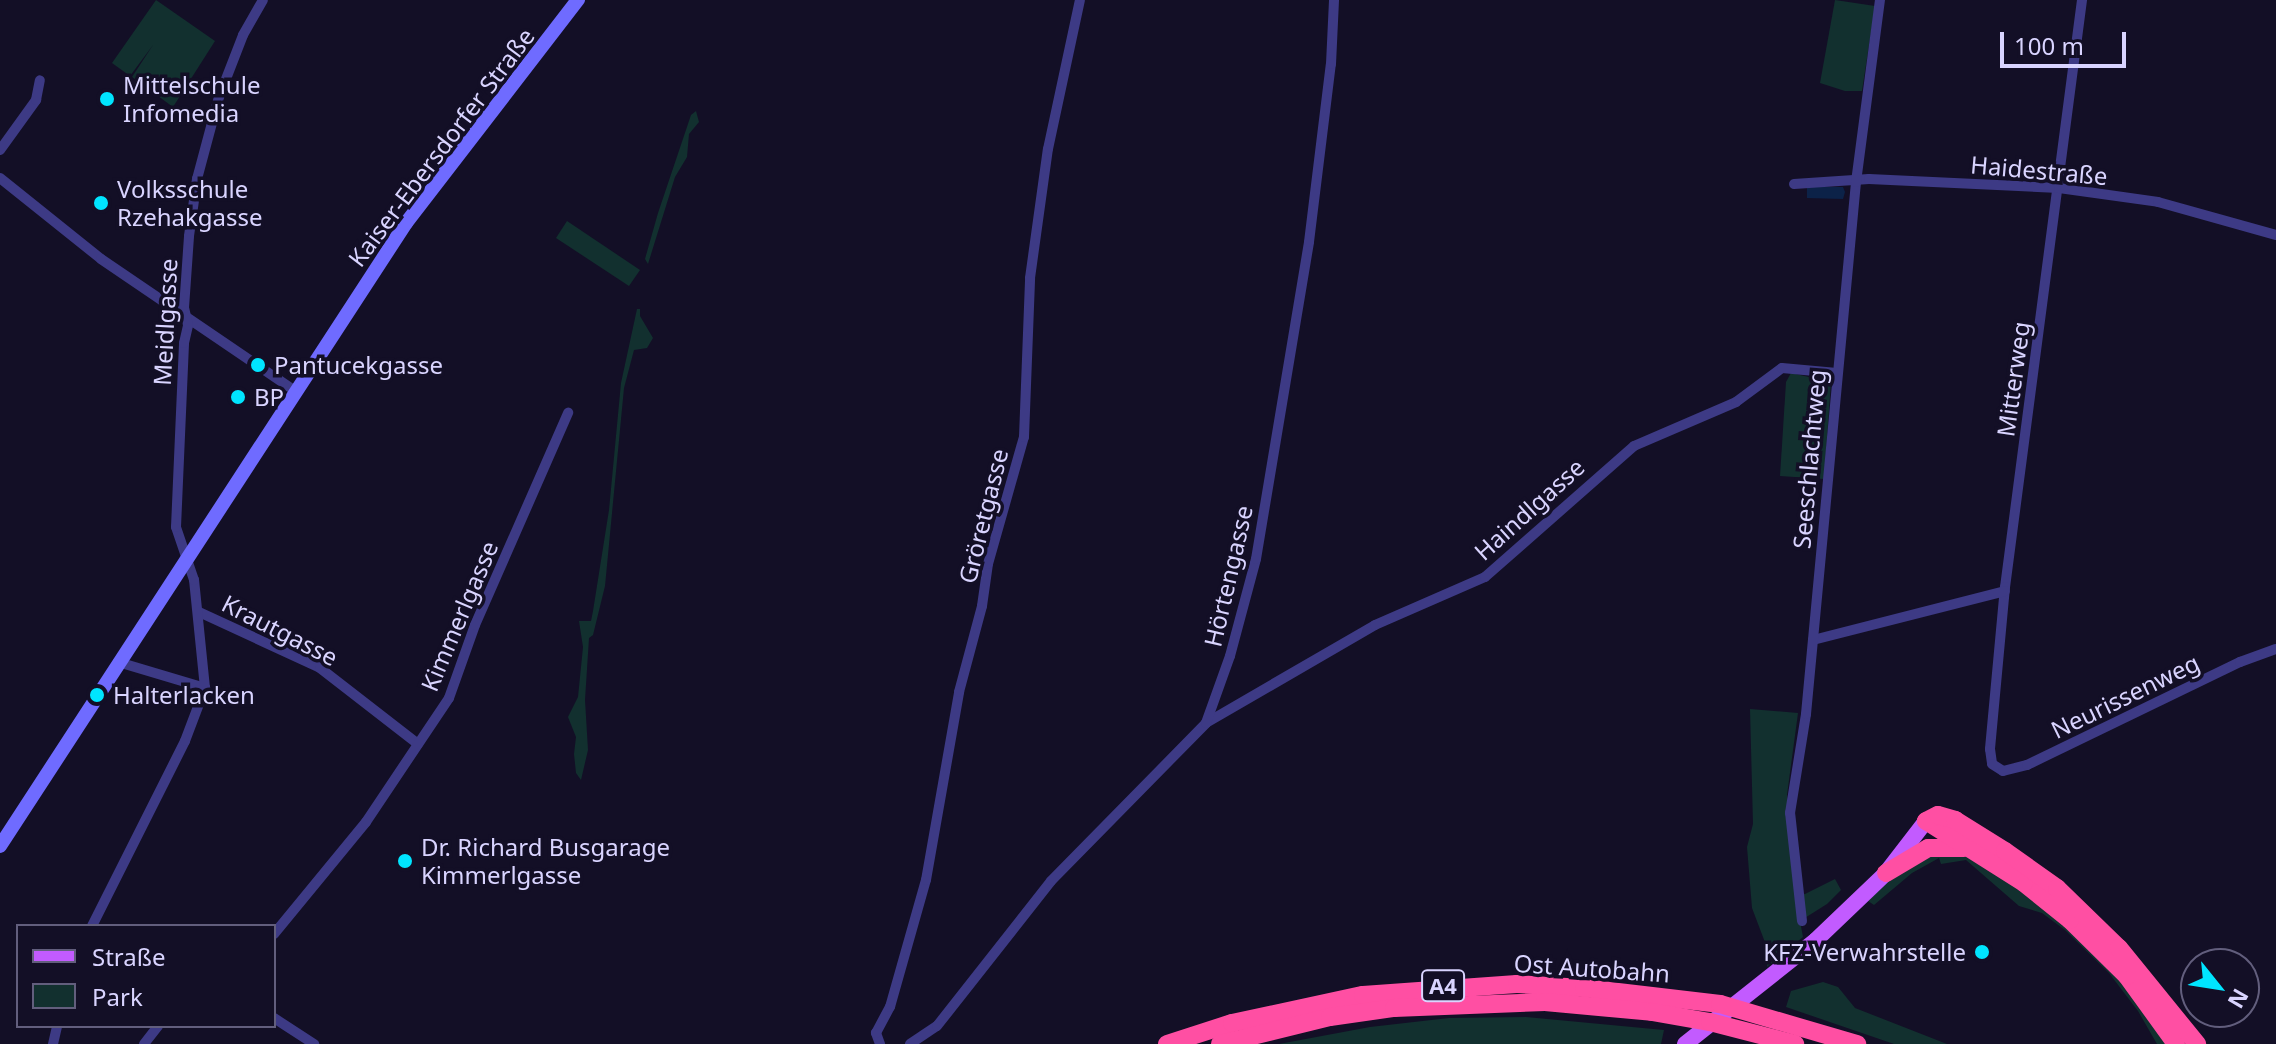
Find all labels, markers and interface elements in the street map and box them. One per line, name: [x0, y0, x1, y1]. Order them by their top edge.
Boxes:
scale bar: [2004, 16, 2130, 66]
street label: Kaiser-Ebersdorfer Straße: [342, 22, 540, 272]
text: 100 m: [2014, 29, 2084, 62]
place label: Mittelschule Infomedia: [123, 71, 260, 127]
marker: Mittelschule Infomedia: [98, 90, 116, 108]
street label: Haidestraße: [1969, 150, 2109, 190]
place label: Volksschule Rzehakgasse: [117, 175, 263, 231]
marker: Volksschule Rzehakgasse: [92, 194, 110, 212]
street label: Meidlgasse: [147, 258, 183, 386]
street label: Mitterweg: [1991, 320, 2035, 438]
place label: Pantucekgasse: [274, 351, 443, 379]
marker: Pantucekgasse: [249, 356, 267, 374]
street label: Seeschlachtweg: [1787, 368, 1831, 550]
place label: BP: [254, 383, 284, 411]
marker: BP: [229, 388, 247, 406]
street label: Gröretgasse: [952, 446, 1014, 586]
street label: Haindlgasse: [1468, 452, 1590, 566]
street label: Hörtengasse: [1198, 503, 1258, 649]
street label: Kimmerlgasse: [414, 537, 504, 695]
street label: Krautgasse: [217, 589, 343, 671]
street label: Neurissenweg: [2046, 648, 2204, 744]
place label: Halterlacken: [113, 681, 255, 709]
marker: Halterlacken: [88, 686, 106, 704]
place label: Dr. Richard Busgarage Kimmerlgasse: [421, 833, 670, 889]
marker: Dr. Richard Busgarage Kimmerlgasse: [396, 852, 414, 870]
legend: [16, 924, 276, 1028]
place label: KFZ-Verwahrstelle: [1763, 938, 1966, 966]
text: Straße: [92, 940, 165, 973]
marker: KFZ-Verwahrstelle: [1973, 943, 1991, 961]
street label: Ost Autobahn: [1513, 948, 1671, 988]
north arrow: [2180, 948, 2260, 1028]
road number: A4: [1421, 968, 1465, 1004]
text: Park: [92, 980, 143, 1013]
text: N: [2222, 984, 2257, 1014]

